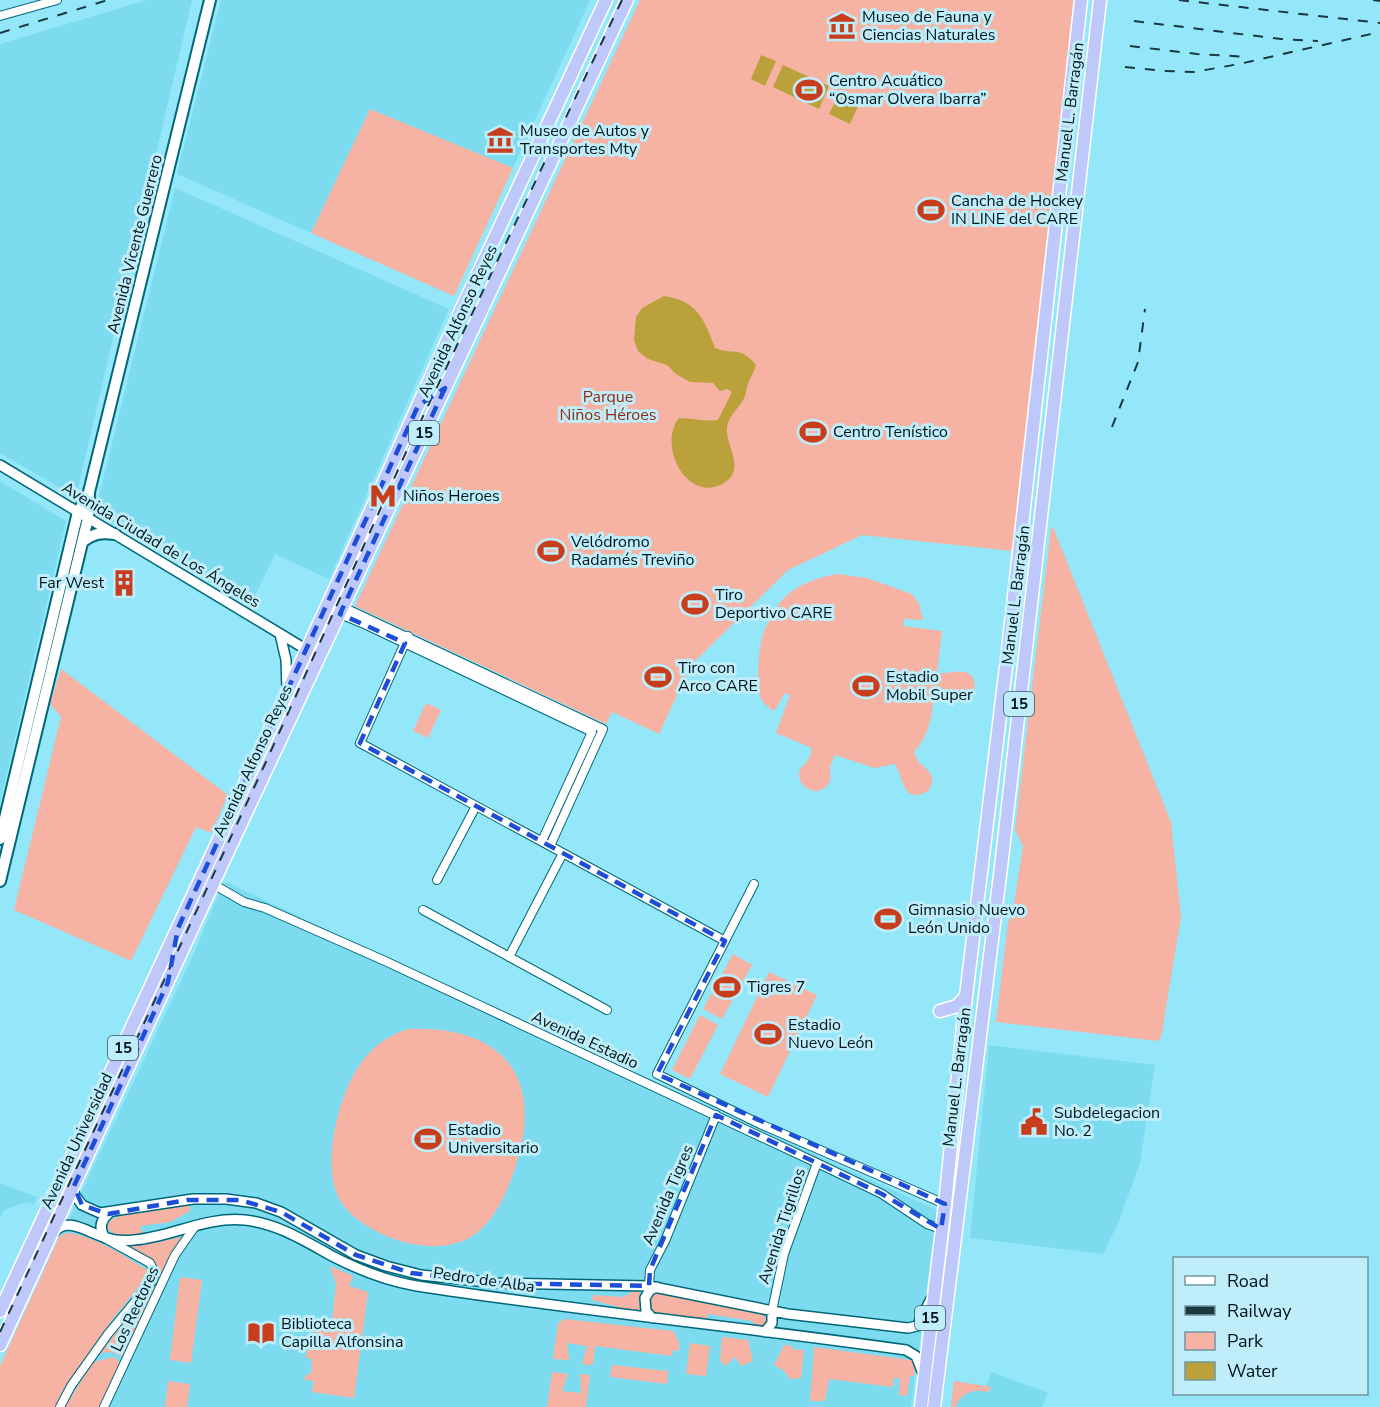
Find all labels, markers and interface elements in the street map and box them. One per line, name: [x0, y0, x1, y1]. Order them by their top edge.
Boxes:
place label: Museo de Fauna y Ciencias Naturales: [862, 6, 995, 46]
museum icon: Museo de Fauna y Ciencias Naturales: [827, 11, 857, 41]
street label: Manuel L. Barragán: [1051, 41, 1089, 183]
place label: Centro Acuático “Osmar Olvera Ibarra”: [829, 70, 987, 110]
sports icon: Centro Acuático “Osmar Olvera Ibarra”: [794, 75, 824, 105]
place label: Museo de Autos y Transportes Mty: [520, 120, 650, 160]
museum icon: Museo de Autos y Transportes Mty: [485, 125, 515, 155]
street label: Avenida Vicente Guerrero: [102, 152, 168, 336]
place label: Cancha de Hockey IN LINE del CARE: [951, 190, 1084, 230]
sports icon: Cancha de Hockey IN LINE del CARE: [916, 195, 946, 225]
street label: Avenida Alfonso Reyes: [413, 241, 503, 401]
park label: Parque Niños Héroes: [560, 386, 656, 426]
sports icon: Centro Tenístico: [798, 417, 828, 447]
road number: 15: [409, 421, 439, 445]
place label: Centro Tenístico: [833, 421, 948, 443]
street label: Avenida Ciudad de Los Ángeles: [58, 477, 264, 613]
metro station icon: Niños Heroes: [368, 481, 398, 511]
place label: Niños Heroes: [403, 485, 500, 507]
street label: Manuel L. Barragán: [997, 524, 1035, 666]
place label: Velódromo Radamés Treviño: [570, 531, 694, 571]
sports icon: Velódromo Radamés Treviño: [536, 536, 566, 566]
building icon: Far West: [109, 568, 139, 598]
place label: Far West: [39, 572, 104, 594]
place label: Tiro Deportivo CARE: [715, 584, 832, 624]
sports icon: Tiro Deportivo CARE: [680, 589, 710, 619]
place label: Tiro con Arco CARE: [678, 657, 758, 697]
sports icon: Tiro con Arco CARE: [643, 662, 673, 692]
place label: Estadio Mobil Super: [886, 666, 973, 706]
sports icon: Estadio Mobil Super: [851, 671, 881, 701]
street label: Avenida Alfonso Reyes: [208, 681, 298, 841]
road number: 15: [1004, 692, 1034, 716]
place label: Gimnasio Nuevo León Unido: [908, 899, 1025, 939]
sports icon: Gimnasio Nuevo León Unido: [873, 904, 903, 934]
sports icon: Tigres 7: [712, 972, 742, 1002]
place label: Tigres 7: [747, 976, 805, 998]
street label: Avenida Estadio: [528, 1006, 642, 1074]
street label: Manuel L. Barragán: [938, 1006, 976, 1148]
place label: Estadio Nuevo León: [788, 1014, 873, 1054]
sports icon: Estadio Nuevo León: [753, 1019, 783, 1049]
road number: 15: [108, 1036, 138, 1060]
street label: Avenida Universidad: [36, 1069, 118, 1213]
place label: Subdelegacion No. 2: [1054, 1102, 1160, 1142]
public building icon: Subdelegacion No. 2: [1019, 1107, 1049, 1137]
place label: Estadio Universitario: [448, 1119, 539, 1159]
sports icon: Estadio Universitario: [413, 1124, 443, 1154]
street label: Avenida Tigres: [637, 1141, 699, 1249]
street label: Avenida Tigrillos: [753, 1165, 811, 1287]
legend: [1173, 1257, 1368, 1395]
street label: Pedro de Alba: [432, 1262, 536, 1298]
street label: Los Rectores: [106, 1263, 164, 1355]
text: Road: [1227, 1269, 1269, 1293]
text: Railway: [1227, 1299, 1292, 1323]
road number: 15: [915, 1306, 945, 1330]
place label: Biblioteca Capilla Alfonsina: [281, 1313, 403, 1353]
library icon: Biblioteca Capilla Alfonsina: [246, 1318, 276, 1348]
text: Park: [1227, 1329, 1264, 1353]
text: Water: [1227, 1359, 1278, 1383]

